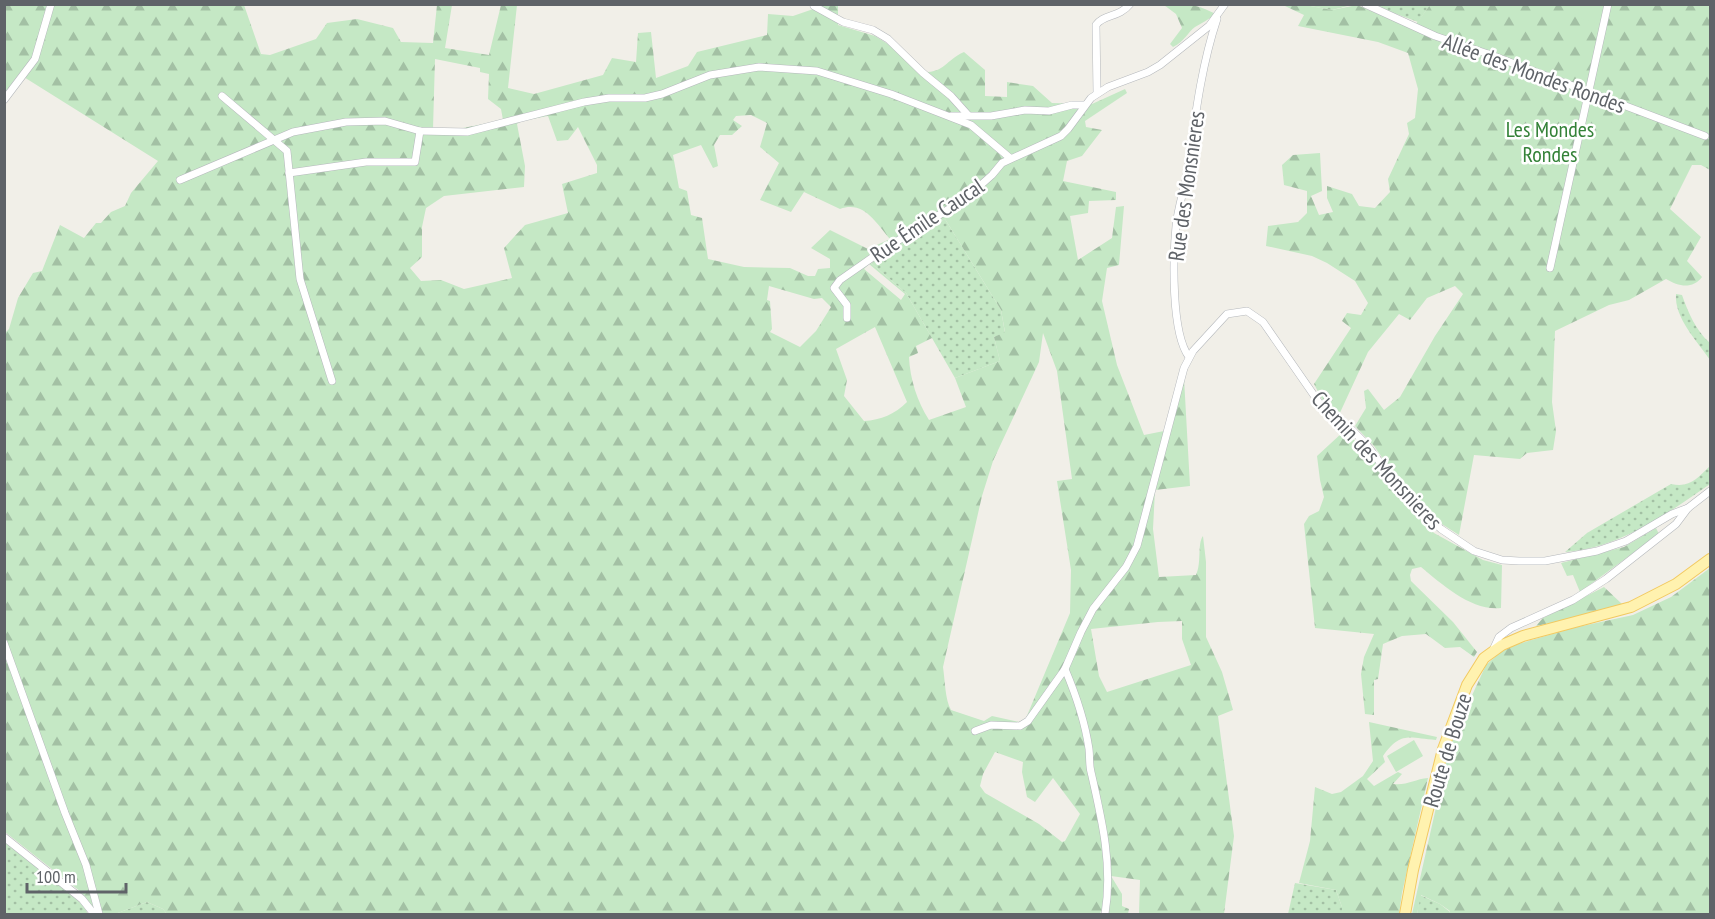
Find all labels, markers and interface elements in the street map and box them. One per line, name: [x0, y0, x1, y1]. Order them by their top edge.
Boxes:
street label: Allée des Mondes Rondes: [1439, 27, 1629, 119]
street label: Rue des Monsnieres: [1162, 109, 1210, 263]
park label: Les Mondes Rondes: [1506, 115, 1594, 168]
street label: Rue Émile Caucal: [865, 171, 990, 268]
street label: Chemin des Monsnieres: [1305, 385, 1449, 535]
street label: Route de Bouze: [1416, 690, 1478, 810]
scale bar: [27, 856, 126, 894]
text: 100 m: [36, 865, 76, 888]

